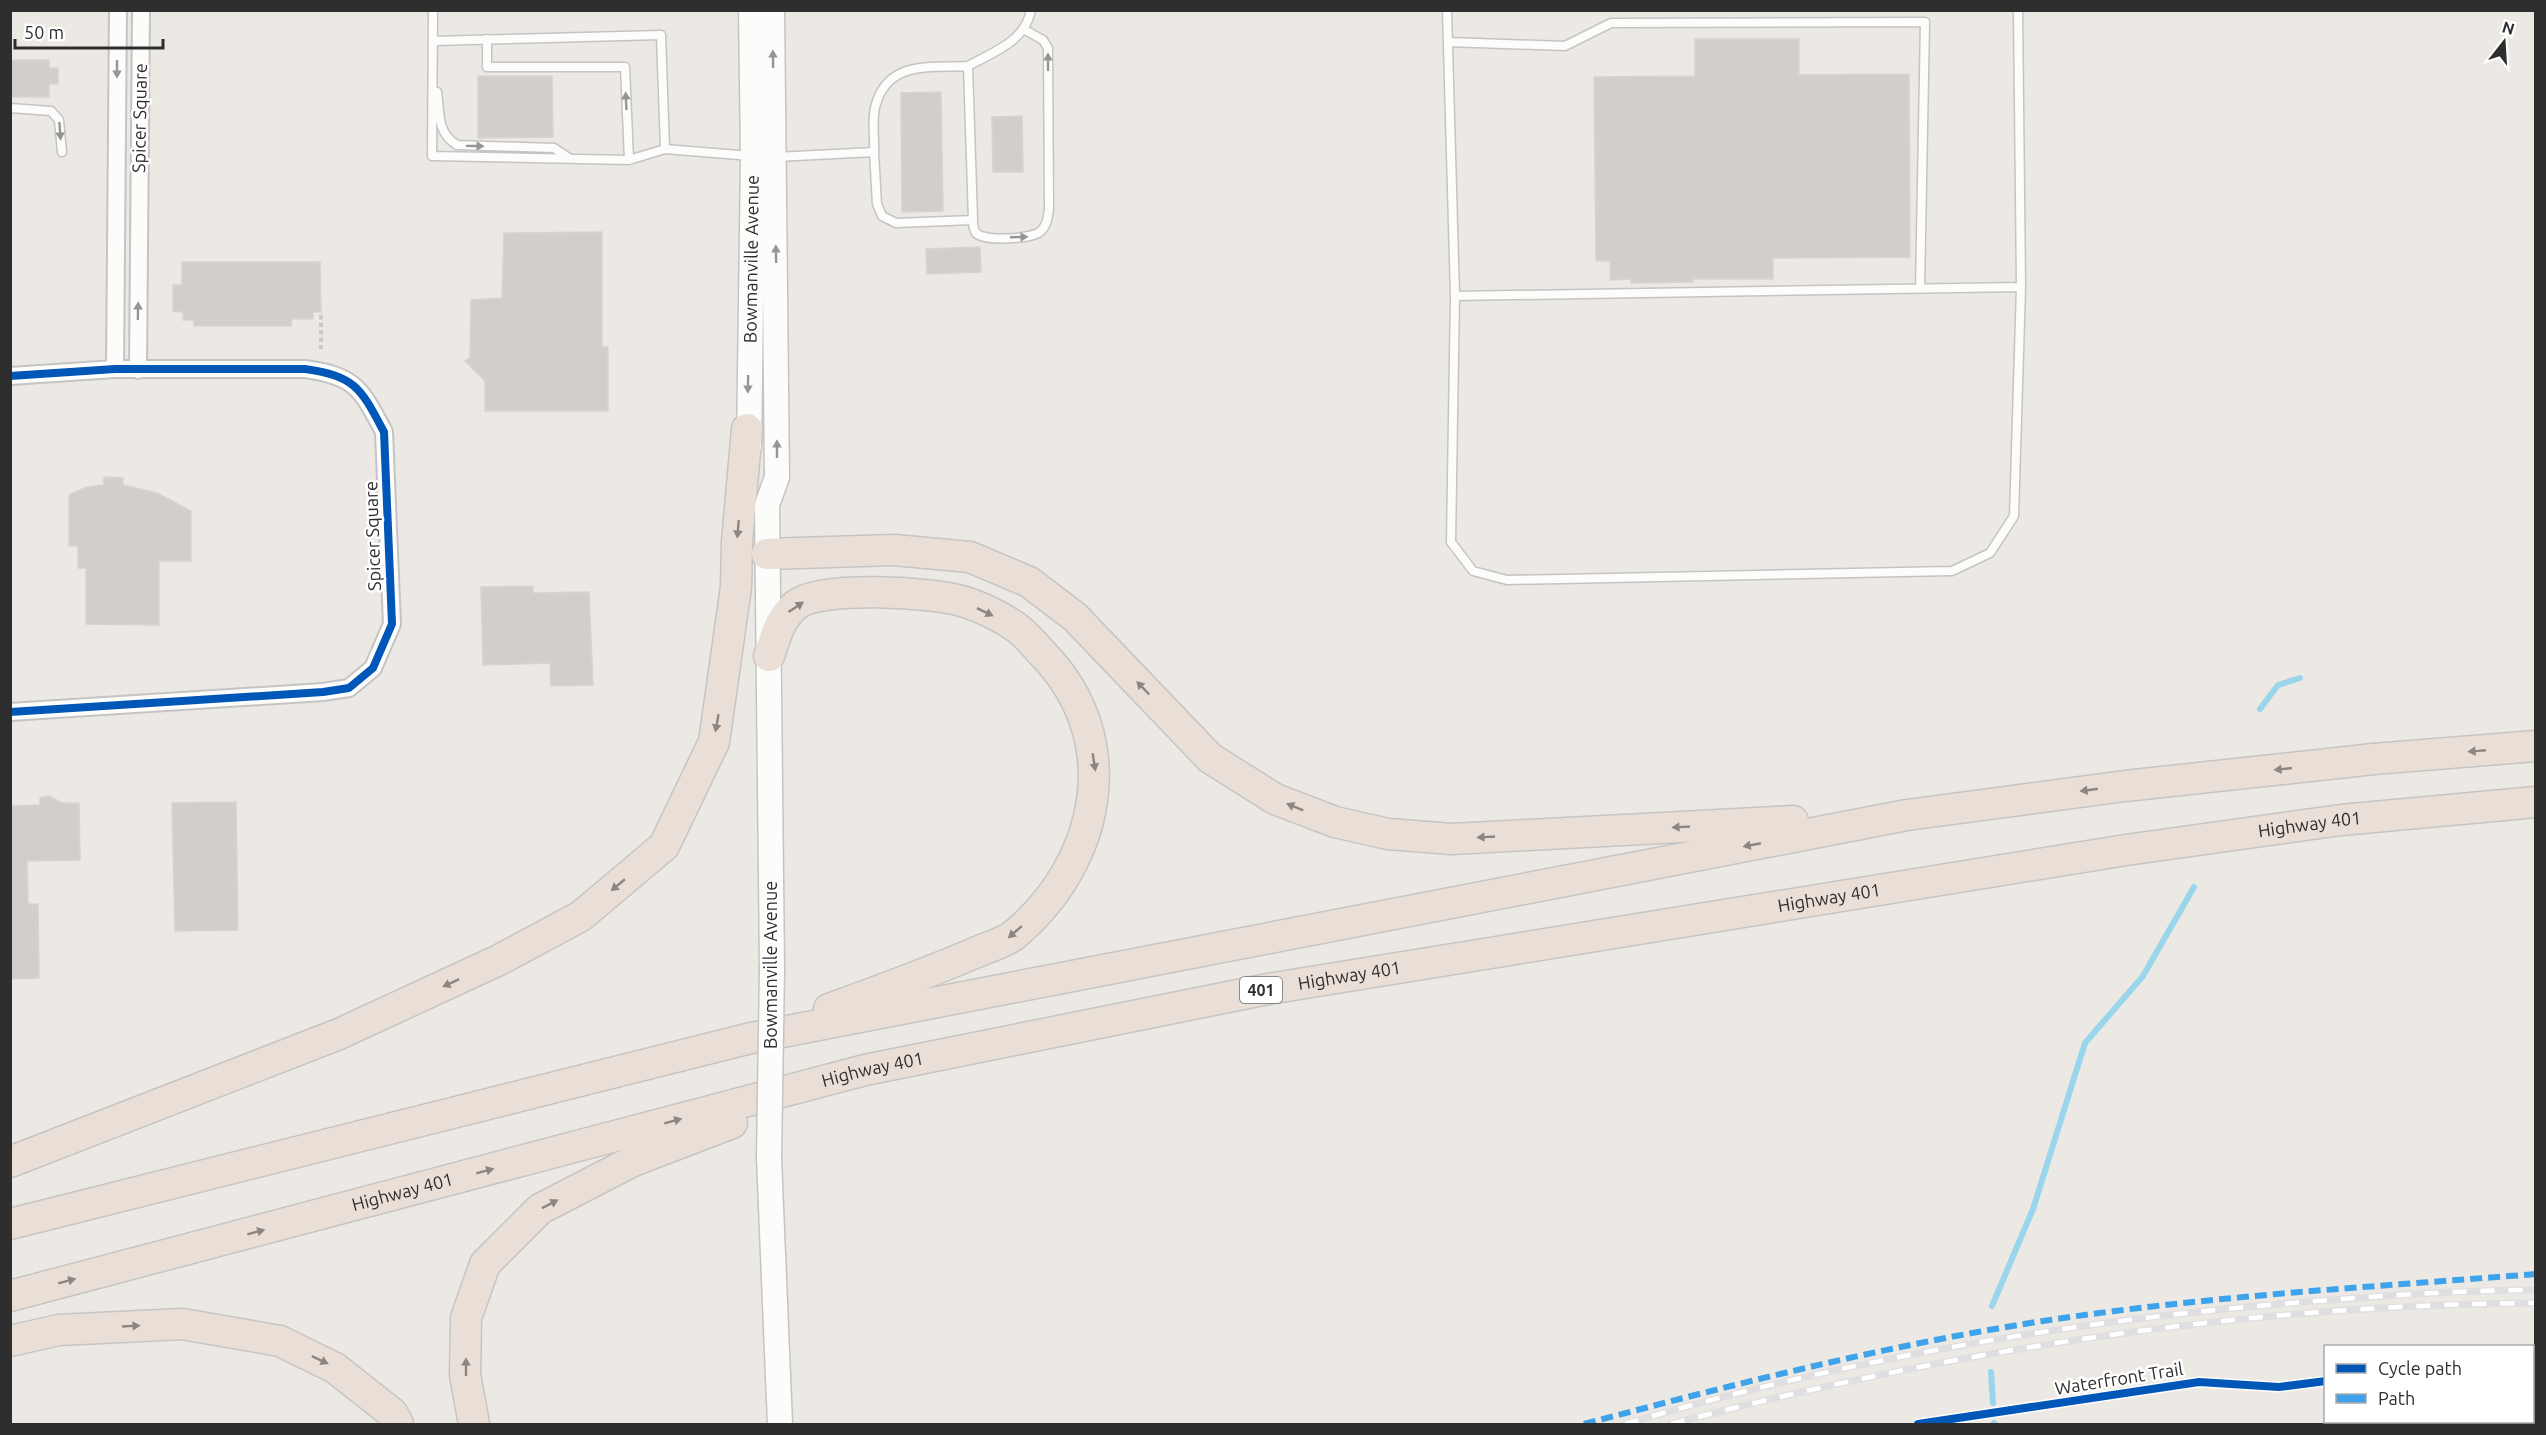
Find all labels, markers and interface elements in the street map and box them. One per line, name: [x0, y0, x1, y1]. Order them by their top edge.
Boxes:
scale bar: [15, 12, 164, 50]
north arrow: [2474, 12, 2534, 72]
text: N: [2500, 17, 2517, 38]
text: 50 m: [24, 22, 64, 42]
one-way arrow: [768, 49, 778, 68]
one-way arrow: [1043, 52, 1053, 71]
one-way arrow: [112, 59, 122, 78]
street label: Spicer Square: [128, 63, 150, 173]
one-way arrow: [622, 92, 631, 111]
one-way arrow: [55, 121, 65, 140]
one-way arrow: [465, 141, 484, 151]
street label: Bowmanville Avenue: [739, 175, 762, 343]
one-way arrow: [1010, 232, 1029, 242]
one-way arrow: [771, 244, 781, 263]
one-way arrow: [133, 302, 143, 321]
one-way arrow: [743, 374, 753, 393]
one-way arrow: [772, 439, 782, 458]
street label: Spicer Square: [360, 481, 384, 591]
one-way arrow: [733, 520, 743, 539]
one-way arrow: [788, 602, 805, 613]
one-way arrow: [977, 608, 994, 617]
one-way arrow: [1137, 682, 1151, 696]
one-way arrow: [712, 713, 721, 732]
one-way arrow: [2468, 746, 2487, 756]
one-way arrow: [1090, 753, 1099, 772]
one-way arrow: [2273, 764, 2292, 774]
one-way arrow: [2080, 786, 2099, 795]
one-way arrow: [1286, 802, 1304, 812]
street label: Highway 401: [2257, 807, 2362, 840]
one-way arrow: [1671, 823, 1690, 832]
one-way arrow: [1476, 833, 1495, 842]
one-way arrow: [1742, 841, 1761, 850]
one-way arrow: [611, 878, 626, 891]
street label: Highway 401: [1776, 879, 1882, 915]
street label: Bowmanville Avenue: [760, 881, 780, 1049]
one-way arrow: [1008, 925, 1023, 938]
street label: Highway 401: [1296, 957, 1402, 993]
road number: 401: [1240, 977, 1282, 1003]
one-way arrow: [442, 978, 459, 987]
street label: Highway 401: [819, 1047, 925, 1090]
one-way arrow: [664, 1116, 682, 1125]
one-way arrow: [476, 1166, 494, 1175]
street label: Highway 401: [349, 1168, 455, 1214]
one-way arrow: [541, 1199, 559, 1209]
one-way arrow: [246, 1226, 265, 1236]
one-way arrow: [58, 1276, 76, 1286]
one-way arrow: [121, 1322, 140, 1331]
legend: [2324, 1345, 2534, 1423]
one-way arrow: [311, 1356, 328, 1365]
one-way arrow: [461, 1357, 471, 1376]
street label: Waterfront Trail: [2053, 1358, 2185, 1398]
text: Cycle path: [2378, 1358, 2462, 1378]
text: Path: [2378, 1388, 2415, 1408]

